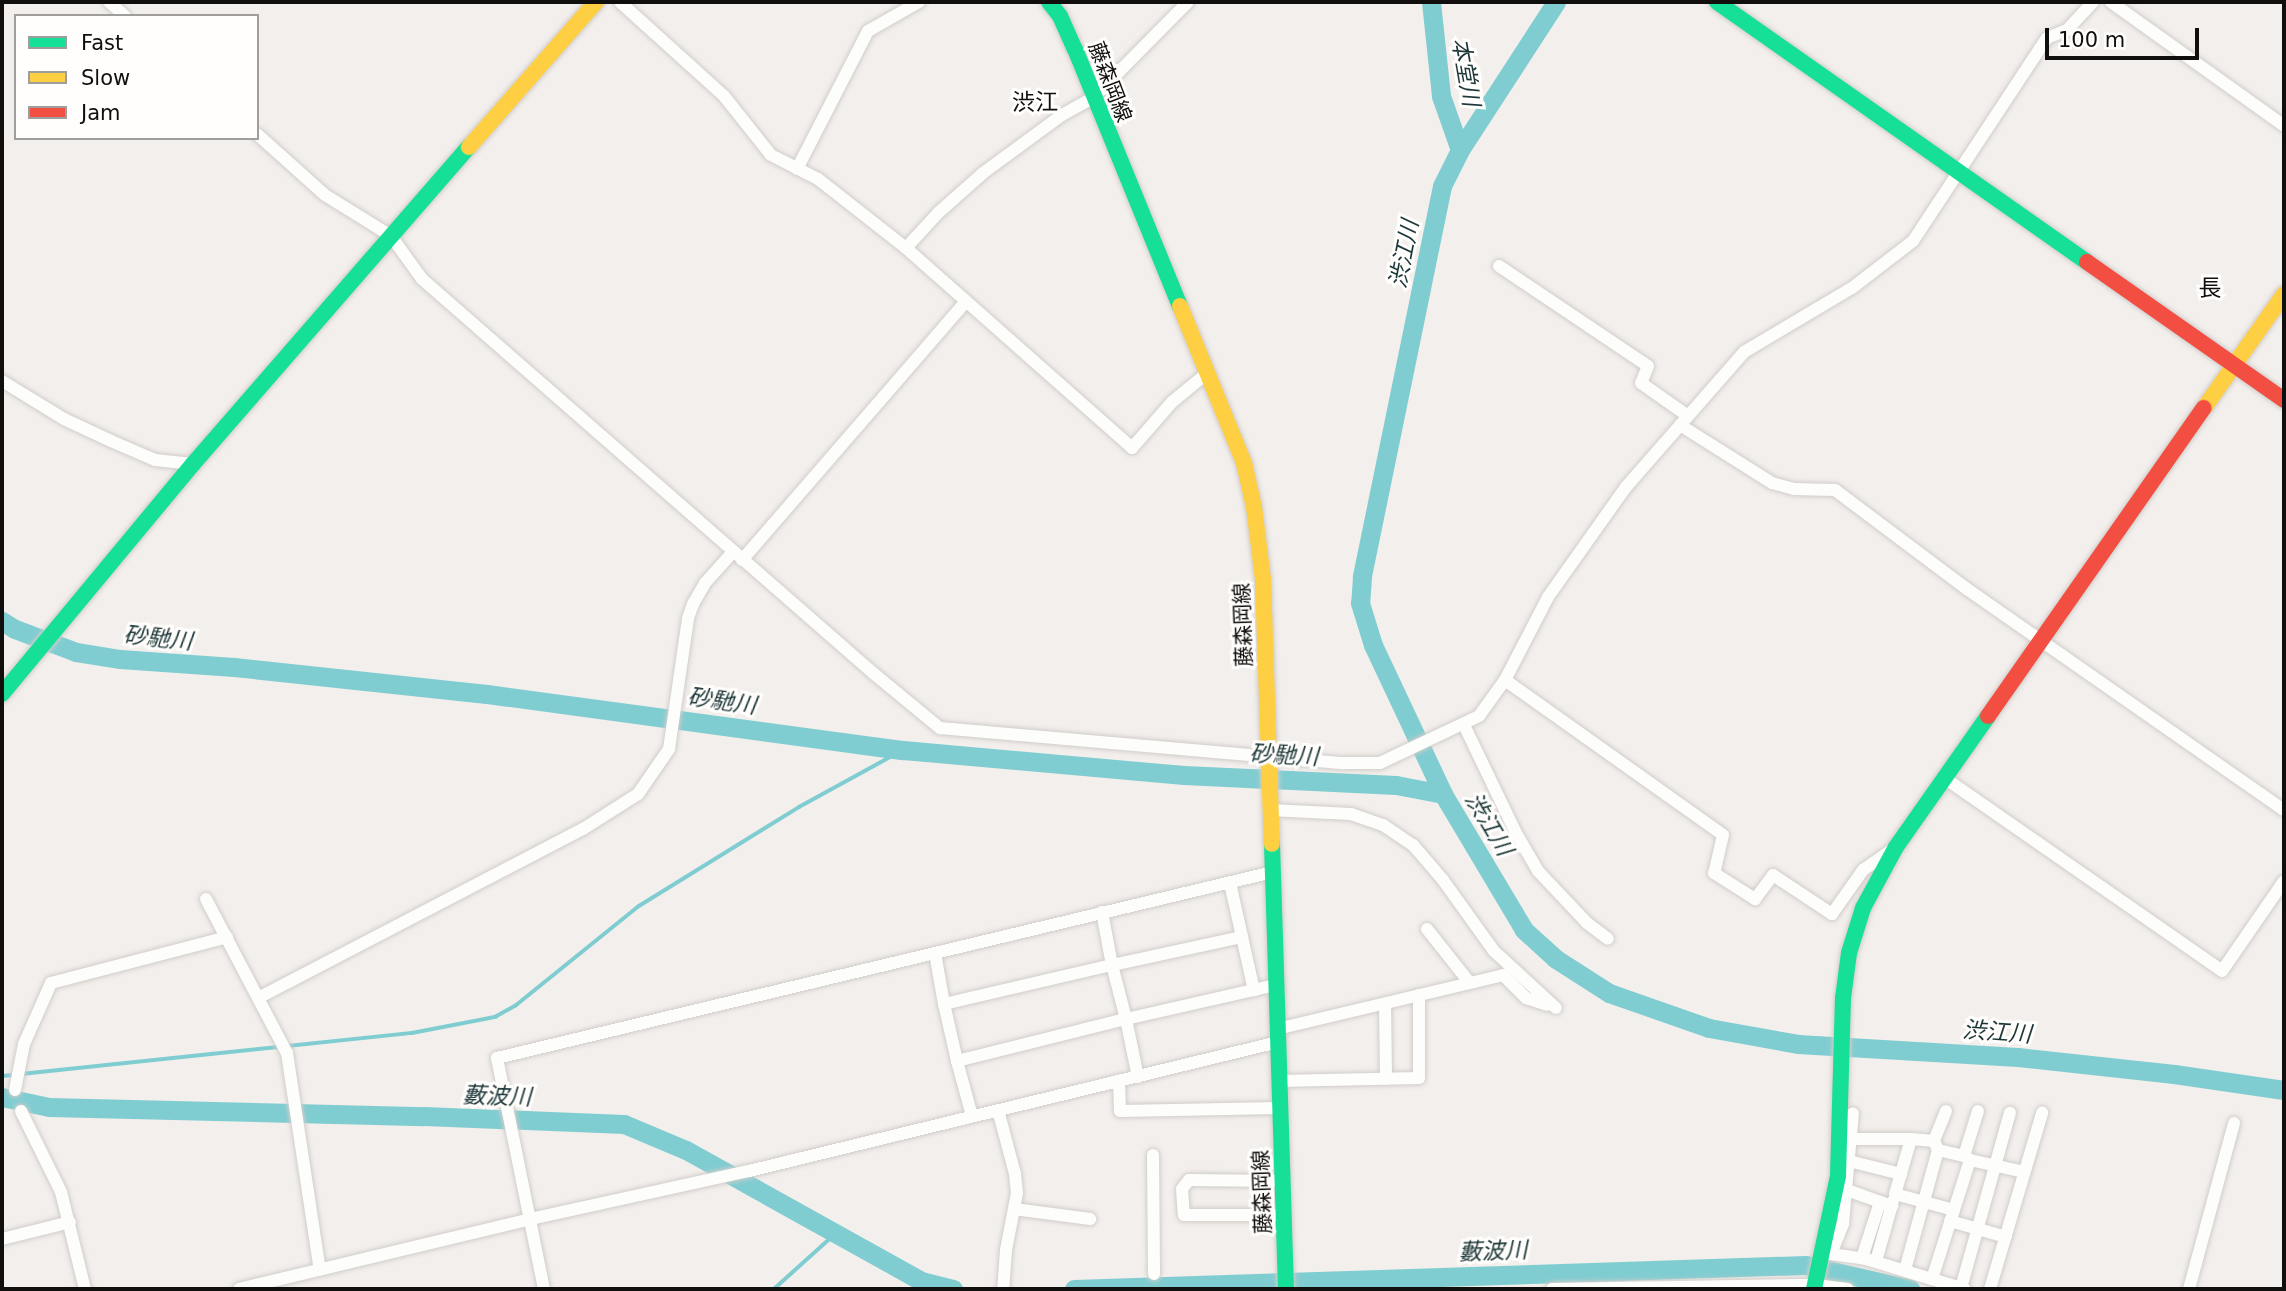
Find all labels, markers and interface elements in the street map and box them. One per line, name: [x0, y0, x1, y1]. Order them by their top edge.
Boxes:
legend: [14, 14, 259, 140]
scale bar: [2048, 14, 2202, 58]
text: 100 m: [2058, 28, 2125, 52]
text: Fast: [81, 31, 123, 55]
water label: 本堂川: [1446, 36, 1486, 108]
street label: 藤森岡線: [1083, 38, 1137, 126]
text: Slow: [81, 66, 130, 90]
district label: 渋江: [1012, 88, 1058, 116]
text: Jam: [81, 101, 121, 125]
water label: 渋江川: [1384, 218, 1424, 290]
district label: 長: [2199, 274, 2221, 302]
street label: 藤森岡線: [1229, 583, 1257, 667]
water label: 砂馳川: [122, 621, 194, 655]
water label: 砂馳川: [686, 683, 758, 719]
water label: 砂馳川: [1249, 739, 1319, 771]
water label: 渋江川: [1459, 787, 1519, 861]
water label: 渋江川: [1962, 1016, 2032, 1048]
water label: 藪波川: [462, 1081, 532, 1111]
street label: 藤森岡線: [1248, 1150, 1276, 1234]
water label: 藪波川: [1458, 1236, 1528, 1266]

